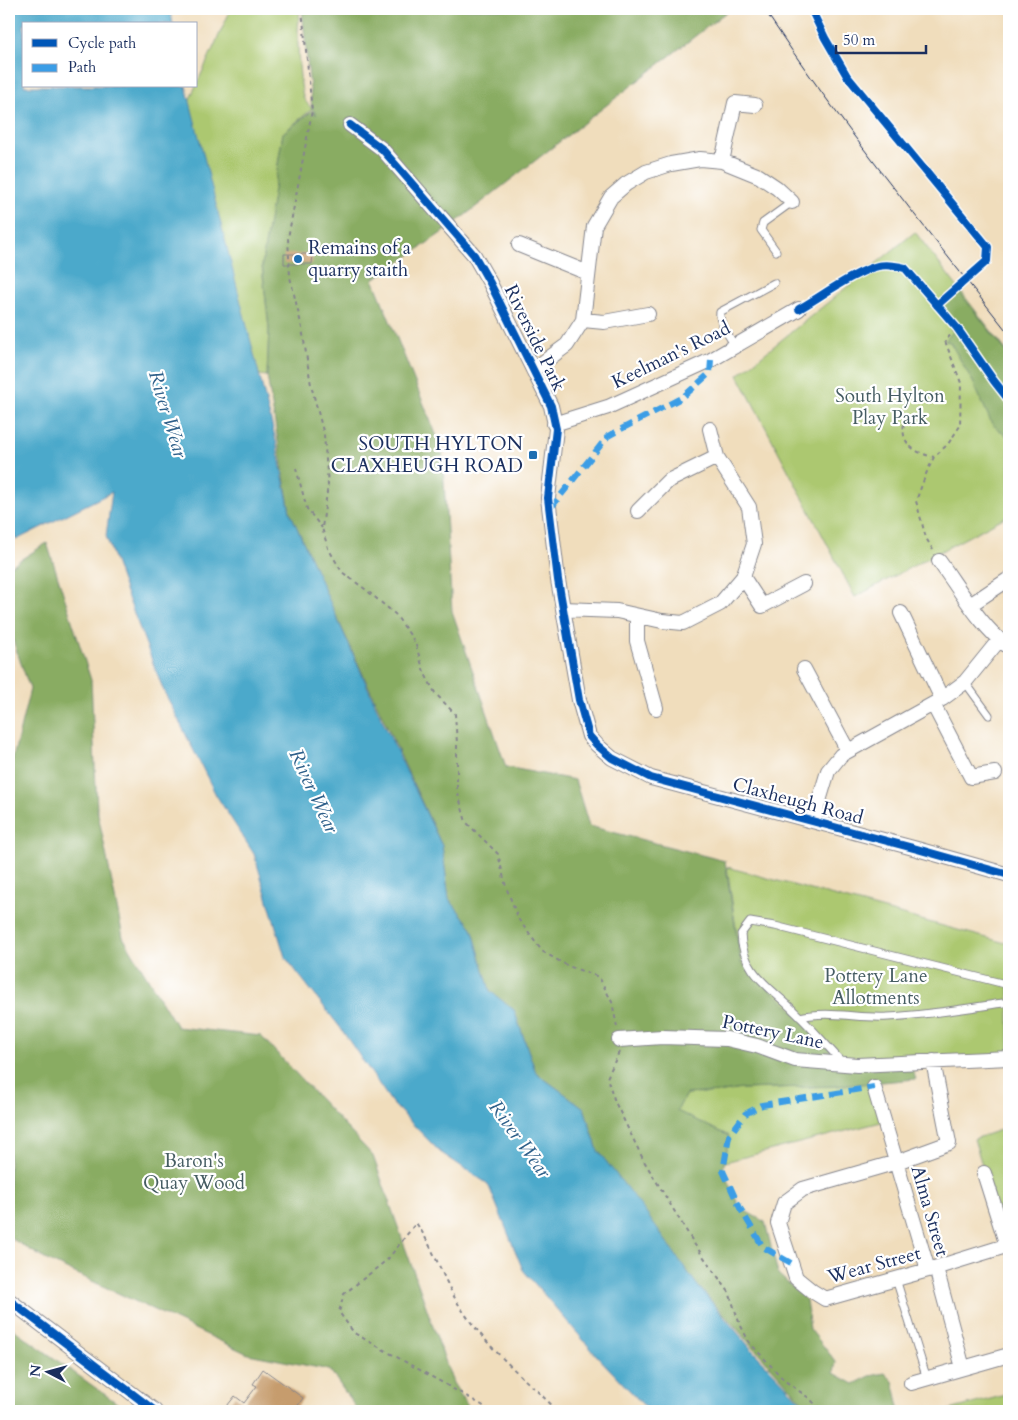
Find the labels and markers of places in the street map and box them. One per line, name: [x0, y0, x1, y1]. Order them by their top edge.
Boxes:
place label: Remains of a quarry staith: [308, 235, 411, 283]
marker: Remains of a quarry staith: [292, 253, 304, 265]
place label: SOUTH HYLTON CLAXHEUGH ROAD: [331, 431, 523, 479]
marker: SOUTH HYLTON CLAXHEUGH ROAD: [527, 449, 539, 461]

